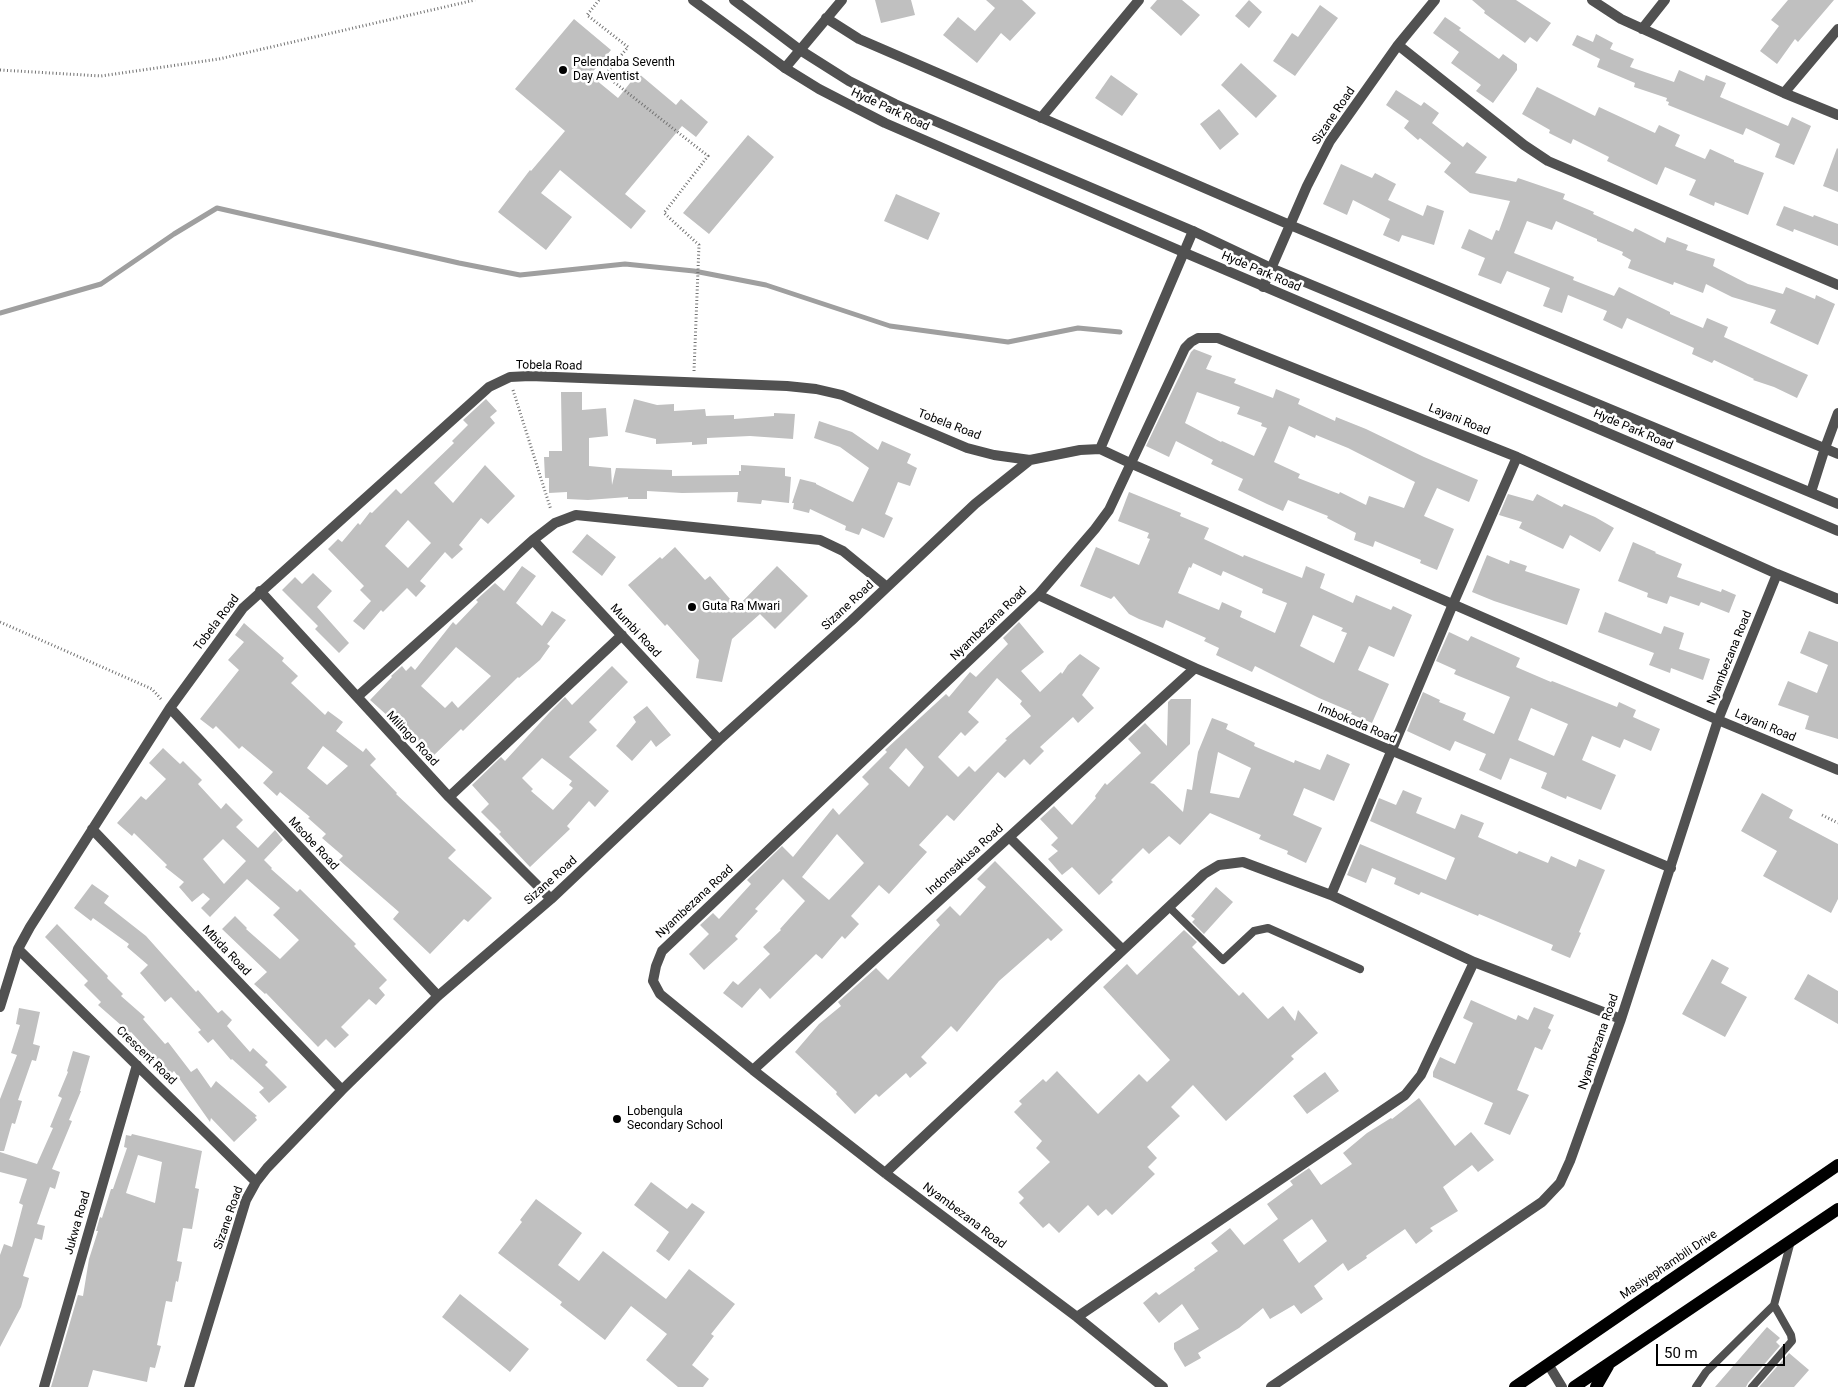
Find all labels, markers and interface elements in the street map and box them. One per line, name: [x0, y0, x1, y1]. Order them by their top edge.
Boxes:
place label: Pelendaba Seventh Day Aventist: [573, 56, 675, 84]
marker: Pelendaba Seventh Day Aventist: [557, 64, 569, 76]
street label: Sizane Road: [1310, 85, 1358, 147]
street label: Hyde Park Road: [848, 86, 932, 134]
street label: Hyde Park Road: [1219, 249, 1303, 295]
street label: Tobela Road: [516, 358, 582, 374]
street label: Layani Road: [1426, 401, 1492, 439]
street label: Tobela Road: [915, 406, 983, 444]
street label: Hyde Park Road: [1591, 407, 1675, 453]
street label: Sizane Road: [819, 578, 877, 634]
street label: Nyambezana Road: [948, 584, 1030, 664]
street label: Tobela Road: [191, 592, 243, 654]
place label: Guta Ra Mwari: [702, 600, 780, 614]
street label: Mumbi Road: [607, 601, 663, 661]
marker: Guta Ra Mwari: [686, 601, 698, 613]
street label: Nyambezana Road: [1705, 609, 1755, 707]
street label: Imbokoda Road: [1315, 701, 1399, 747]
street label: Layani Road: [1732, 707, 1798, 745]
street label: Milingo Road: [383, 709, 441, 769]
street label: Msobe Road: [285, 815, 341, 873]
street label: Indonsakusa Road: [923, 822, 1007, 898]
street label: Sizane Road: [522, 854, 580, 908]
street label: Nyambezana Road: [653, 862, 737, 942]
street label: Mbida Road: [199, 923, 253, 979]
street label: Nyambezana Road: [1576, 992, 1622, 1092]
street label: Crescent Road: [113, 1024, 179, 1088]
place label: Lobengula Secondary School: [627, 1105, 723, 1133]
marker: Lobengula Secondary School: [611, 1113, 623, 1125]
street label: Nyambezana Road: [920, 1180, 1008, 1252]
street label: Sizane Road: [211, 1184, 247, 1252]
street label: Jukwa Road: [62, 1190, 94, 1256]
street label: Masiyephambili Drive: [1618, 1227, 1720, 1303]
scale bar: [1658, 1334, 1787, 1366]
text: 50 m: [1664, 1344, 1698, 1362]

